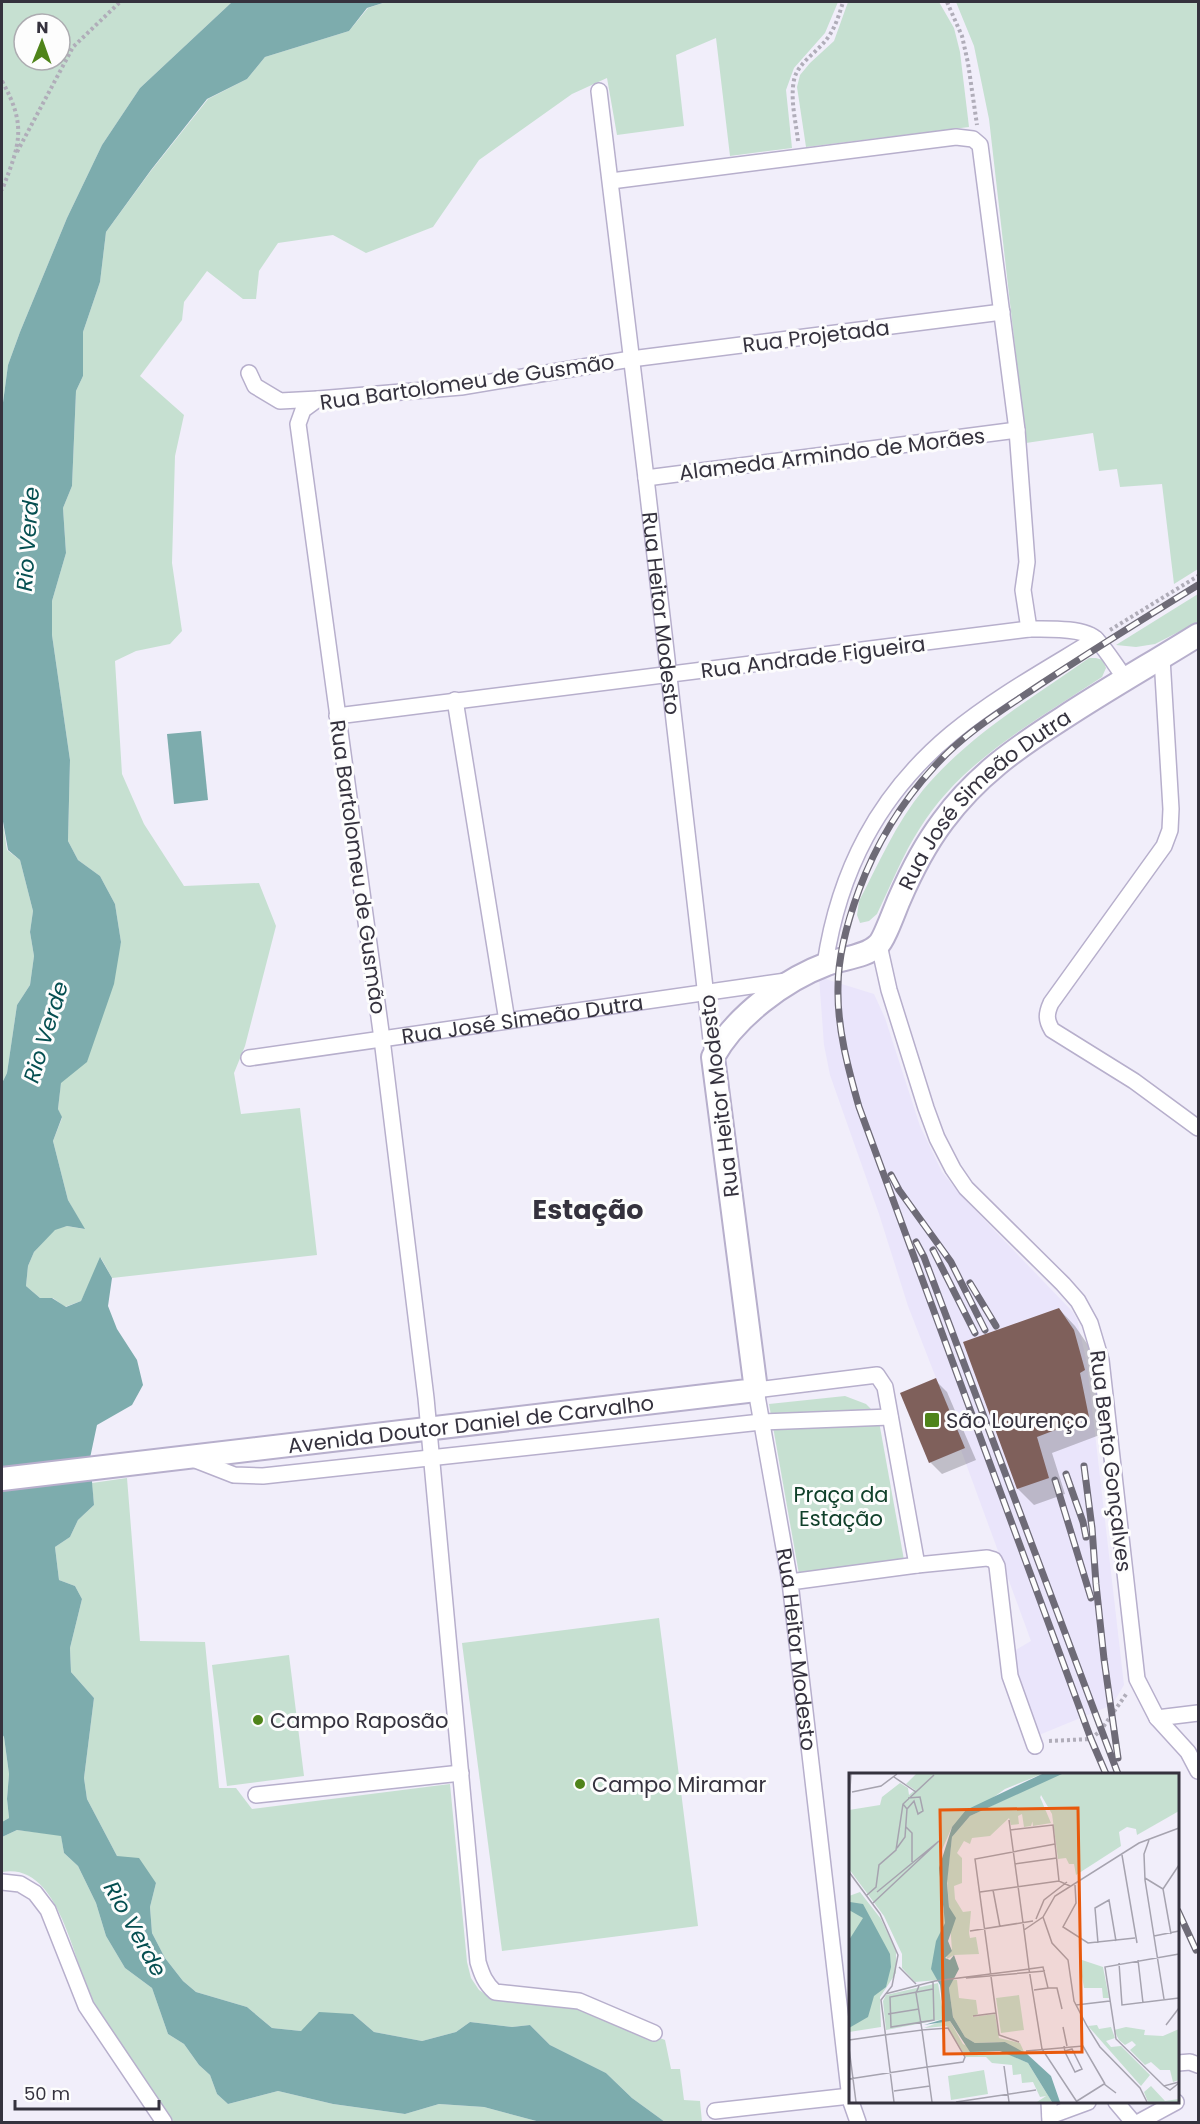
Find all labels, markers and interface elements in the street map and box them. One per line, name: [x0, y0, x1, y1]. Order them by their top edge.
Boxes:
north arrow: [12, 12, 72, 72]
text: N: [36, 16, 48, 39]
street label: Rua Projetada: [741, 313, 891, 359]
street label: Rua Bartolomeu de Gusmão: [318, 347, 616, 417]
street label: Alameda Armindo de Morães: [677, 421, 987, 487]
water label: Rio Verde: [9, 486, 47, 592]
street label: Rua Heitor Modesto: [636, 510, 688, 716]
street label: Rua Andrade Figueira: [699, 629, 927, 685]
street label: Rua José Simeão Dutra: [891, 702, 1076, 895]
street label: Rua Bartolomeu de Gusmão: [323, 718, 393, 1016]
water label: Rio Verde: [16, 977, 76, 1087]
street label: Rua José Simeão Dutra: [400, 987, 645, 1050]
street label: Rua Heitor Modesto: [692, 993, 746, 1199]
district label: Estação: [533, 1191, 643, 1228]
street label: Rua Bento Gonçalves: [1083, 1349, 1139, 1573]
street label: Avenida Doutor Daniel de Carvalho: [286, 1388, 655, 1460]
place label: São Lourenço: [946, 1406, 1088, 1435]
marker: São Lourenço: [923, 1411, 941, 1429]
park label: Praça da Estação: [793, 1480, 889, 1533]
street label: Rua Heitor Modesto: [770, 1546, 824, 1752]
place label: Campo Raposão: [270, 1706, 448, 1735]
marker: Campo Raposão: [251, 1713, 265, 1727]
place label: Campo Miramar: [592, 1770, 766, 1799]
inset map: [849, 1773, 1179, 2103]
marker: Campo Miramar: [573, 1777, 587, 1791]
water label: Rio Verde: [96, 1876, 174, 1982]
scale bar: [15, 2073, 159, 2111]
text: 50 m: [24, 2081, 70, 2106]

